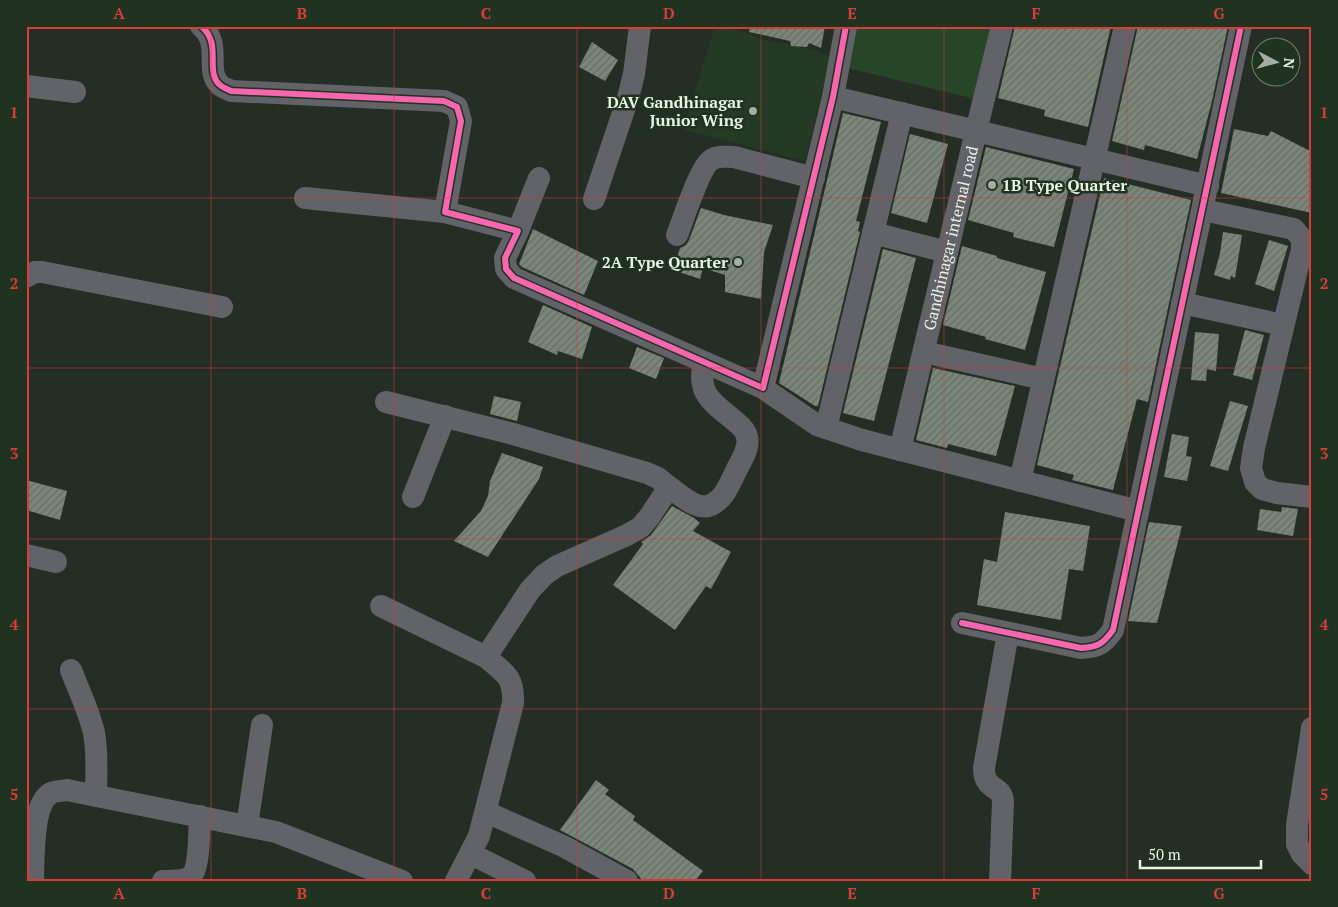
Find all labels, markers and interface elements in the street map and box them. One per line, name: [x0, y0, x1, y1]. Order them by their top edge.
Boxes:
text: A: [113, 2, 125, 24]
text: B: [297, 2, 307, 24]
text: C: [481, 2, 491, 24]
text: D: [663, 2, 675, 24]
text: E: [847, 2, 857, 24]
text: F: [1031, 2, 1041, 24]
text: G: [1213, 2, 1225, 24]
north arrow: [1250, 38, 1300, 88]
text: N: [1279, 57, 1299, 70]
place label: DAV Gandhinagar Junior Wing: [607, 91, 744, 131]
text: 1: [9, 101, 19, 123]
text: 1: [1319, 101, 1329, 123]
marker: DAV Gandhinagar Junior Wing: [747, 105, 759, 117]
street label: Gandhinagar internal road: [918, 143, 983, 332]
place label: 1B Type Quarter: [1002, 174, 1127, 196]
marker: 1B Type Quarter: [986, 179, 998, 191]
place label: 2A Type Quarter: [602, 251, 728, 273]
marker: 2A Type Quarter: [732, 256, 744, 268]
text: 2: [9, 272, 19, 294]
text: 2: [1319, 272, 1329, 294]
text: 3: [9, 442, 19, 464]
text: 3: [1319, 442, 1329, 464]
text: 4: [9, 613, 19, 635]
text: 4: [1319, 613, 1329, 635]
text: 5: [9, 783, 19, 805]
text: 5: [1319, 783, 1329, 805]
scale bar: [1140, 837, 1262, 869]
text: 50 m: [1148, 844, 1181, 864]
text: A: [113, 882, 125, 904]
text: B: [297, 882, 307, 904]
text: C: [481, 882, 491, 904]
text: D: [663, 882, 675, 904]
text: E: [847, 882, 857, 904]
text: F: [1031, 882, 1041, 904]
text: G: [1213, 882, 1225, 904]

